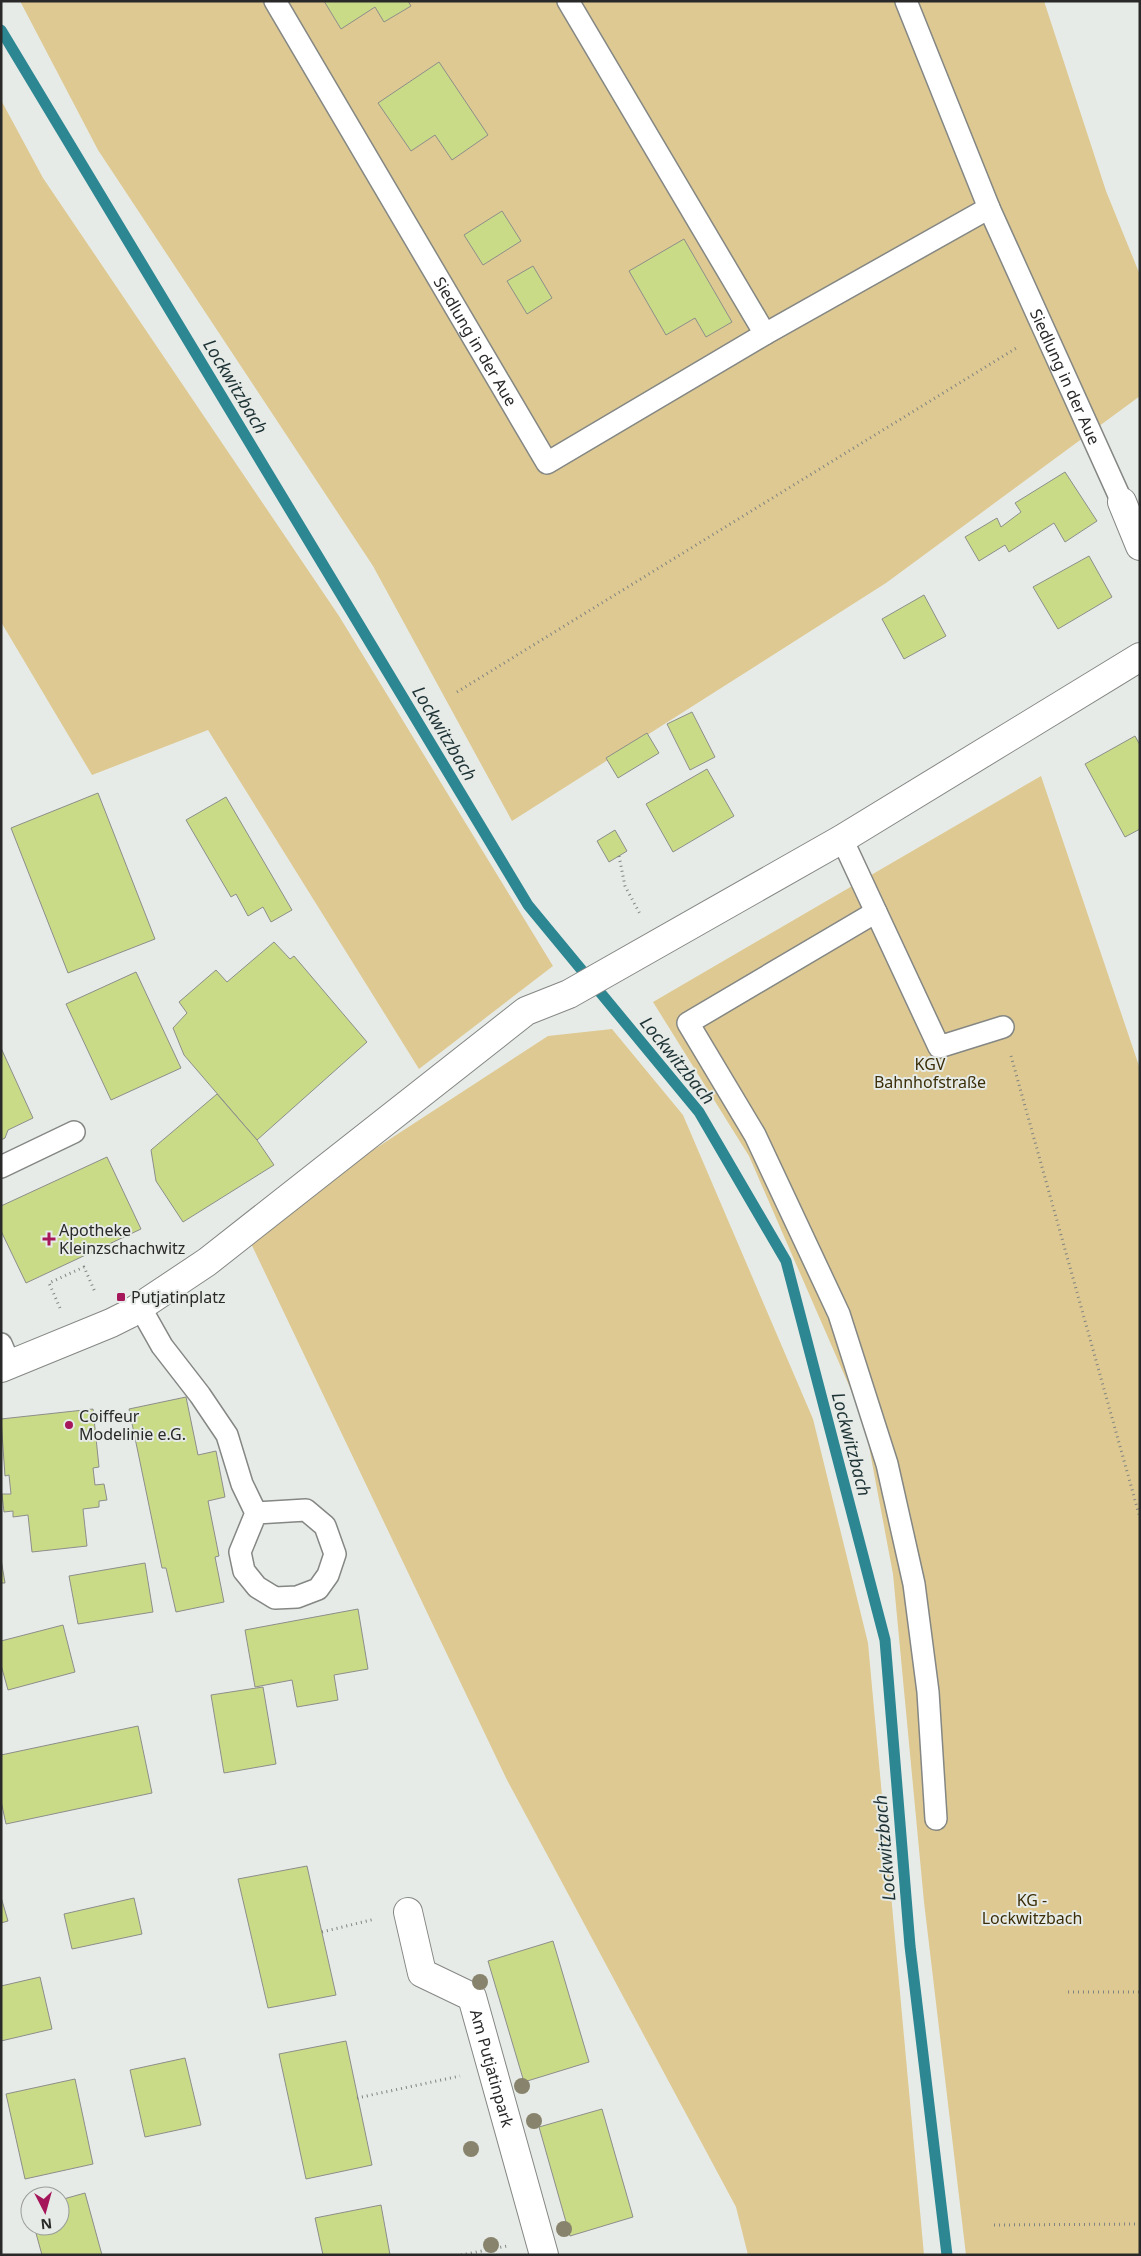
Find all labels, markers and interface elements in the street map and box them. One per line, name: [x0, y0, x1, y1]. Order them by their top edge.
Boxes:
street label: Siedlung in der Aue: [429, 273, 522, 410]
street label: Siedlung in der Aue: [1025, 305, 1106, 448]
water label: Lockwitzbach: [198, 334, 274, 438]
water label: Lockwitzbach: [407, 681, 483, 785]
water label: Lockwitzbach: [635, 1011, 721, 1109]
park label: KGV Bahnhofstraße: [874, 1053, 986, 1093]
place label: Apotheke Kleinzschachwitz: [59, 1219, 185, 1259]
marker: Apotheke Kleinzschachwitz: [43, 1233, 55, 1245]
place label: Putjatinplatz: [131, 1286, 225, 1308]
marker: Putjatinplatz: [115, 1291, 127, 1303]
water label: Lockwitzbach: [827, 1389, 877, 1499]
place label: Coiffeur Modelinie e.G.: [79, 1405, 186, 1445]
marker: Coiffeur Modelinie e.G.: [63, 1419, 75, 1431]
water label: Lockwitzbach: [867, 1794, 901, 1902]
park label: KG - Lockwitzbach: [982, 1889, 1082, 1929]
street label: Am Putjatinpark: [465, 2007, 519, 2130]
north arrow: [20, 2186, 70, 2236]
text: N: [40, 2214, 53, 2234]

